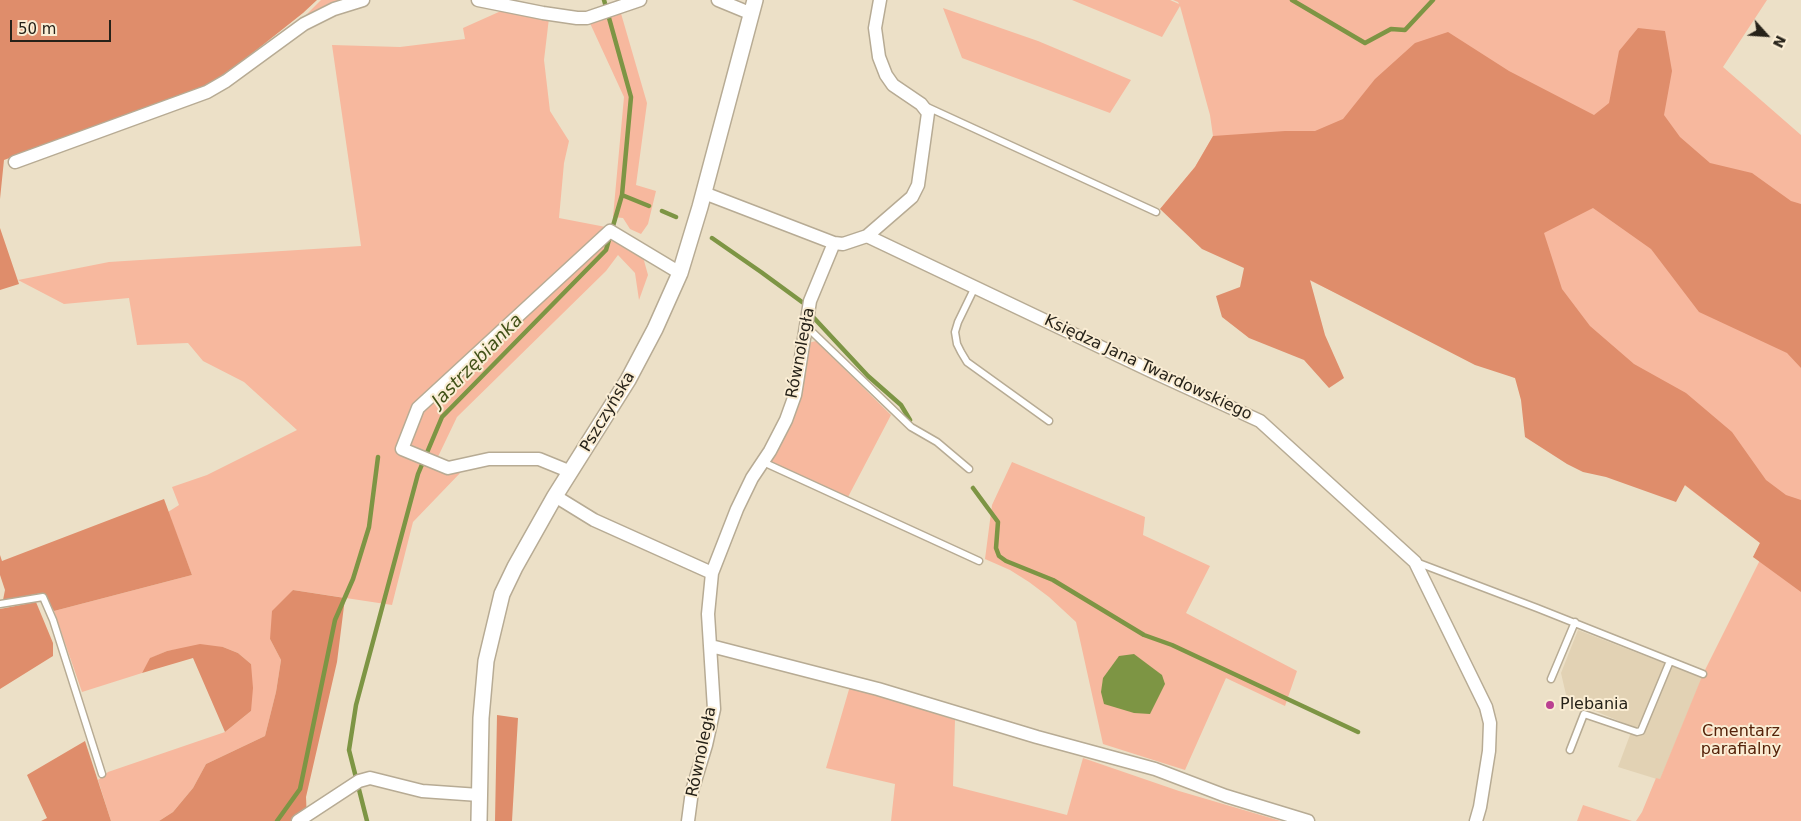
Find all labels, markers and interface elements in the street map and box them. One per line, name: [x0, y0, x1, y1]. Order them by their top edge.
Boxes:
scale bar: [12, 10, 114, 42]
north arrow: [1741, 10, 1791, 60]
text: 50 m: [18, 20, 56, 38]
text: N: [1770, 33, 1789, 50]
street label: Równoległa: [783, 306, 819, 400]
water label: Jastrzębianka: [428, 310, 528, 412]
street label: Księdza Jana Twardowskiego: [1041, 311, 1255, 425]
street label: Pszczyńska: [577, 368, 639, 456]
place label: Plebania: [1560, 695, 1628, 715]
marker: Plebania: [1544, 699, 1556, 711]
street label: Równoległa: [683, 705, 721, 799]
park label: Cmentarz parafialny: [1701, 722, 1781, 760]

